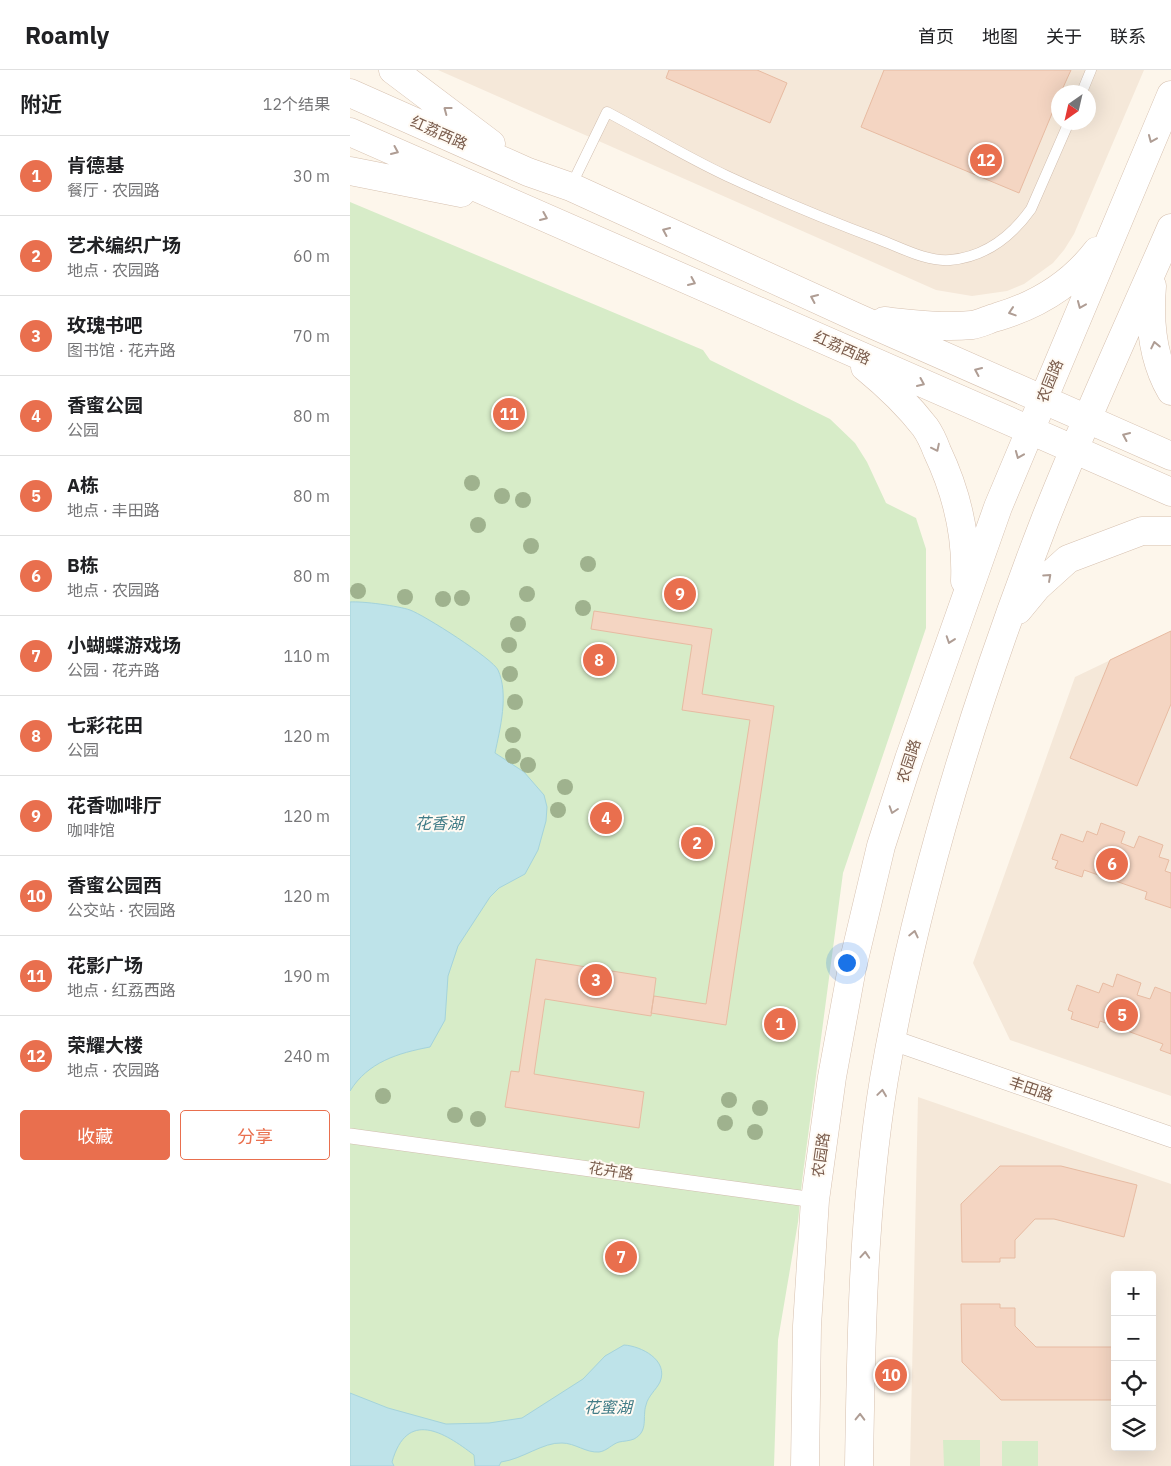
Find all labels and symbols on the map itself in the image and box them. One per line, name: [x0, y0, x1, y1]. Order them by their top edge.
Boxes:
north arrow: [1051, 85, 1096, 130]
one-way arrow: [444, 108, 453, 116]
street label: 红荔西路: [408, 112, 470, 153]
one-way arrow: [1147, 134, 1158, 143]
pin: 12: [970, 141, 1002, 179]
one-way arrow: [390, 145, 399, 156]
one-way arrow: [539, 211, 547, 221]
one-way arrow: [662, 226, 671, 237]
one-way arrow: [687, 275, 696, 286]
one-way arrow: [810, 293, 819, 304]
one-way arrow: [1077, 300, 1088, 309]
one-way arrow: [1008, 307, 1016, 317]
street label: 红荔西路: [811, 327, 873, 368]
one-way arrow: [1151, 341, 1161, 350]
street label: 农园路: [1032, 356, 1067, 405]
one-way arrow: [974, 366, 983, 377]
one-way arrow: [916, 376, 925, 387]
pin: 11: [493, 395, 525, 433]
one-way arrow: [1122, 432, 1131, 443]
one-way arrow: [930, 443, 940, 452]
one-way arrow: [1015, 450, 1025, 459]
one-way arrow: [1043, 574, 1052, 583]
pin: 9: [664, 575, 696, 613]
one-way arrow: [946, 635, 956, 644]
pin: 8: [583, 641, 615, 679]
street label: 农园路: [893, 737, 925, 785]
pin: 4: [590, 799, 622, 837]
one-way arrow: [888, 806, 898, 814]
water label: 花香湖: [415, 813, 466, 833]
pin: 2: [681, 824, 713, 862]
pin: 6: [1096, 845, 1128, 883]
one-way arrow: [908, 930, 919, 939]
your location: [834, 950, 860, 976]
pin: 3: [580, 961, 612, 999]
pin: 5: [1106, 996, 1138, 1034]
pin: 1: [764, 1005, 796, 1043]
street label: 丰田路: [1007, 1072, 1056, 1105]
one-way arrow: [877, 1089, 887, 1098]
street label: 农园路: [808, 1131, 833, 1179]
street label: 花卉路: [587, 1158, 635, 1183]
pin: 7: [605, 1238, 637, 1276]
one-way arrow: [860, 1251, 871, 1259]
pin: 10: [875, 1356, 907, 1394]
water label: 花蜜湖: [584, 1397, 635, 1417]
one-way arrow: [855, 1413, 865, 1421]

